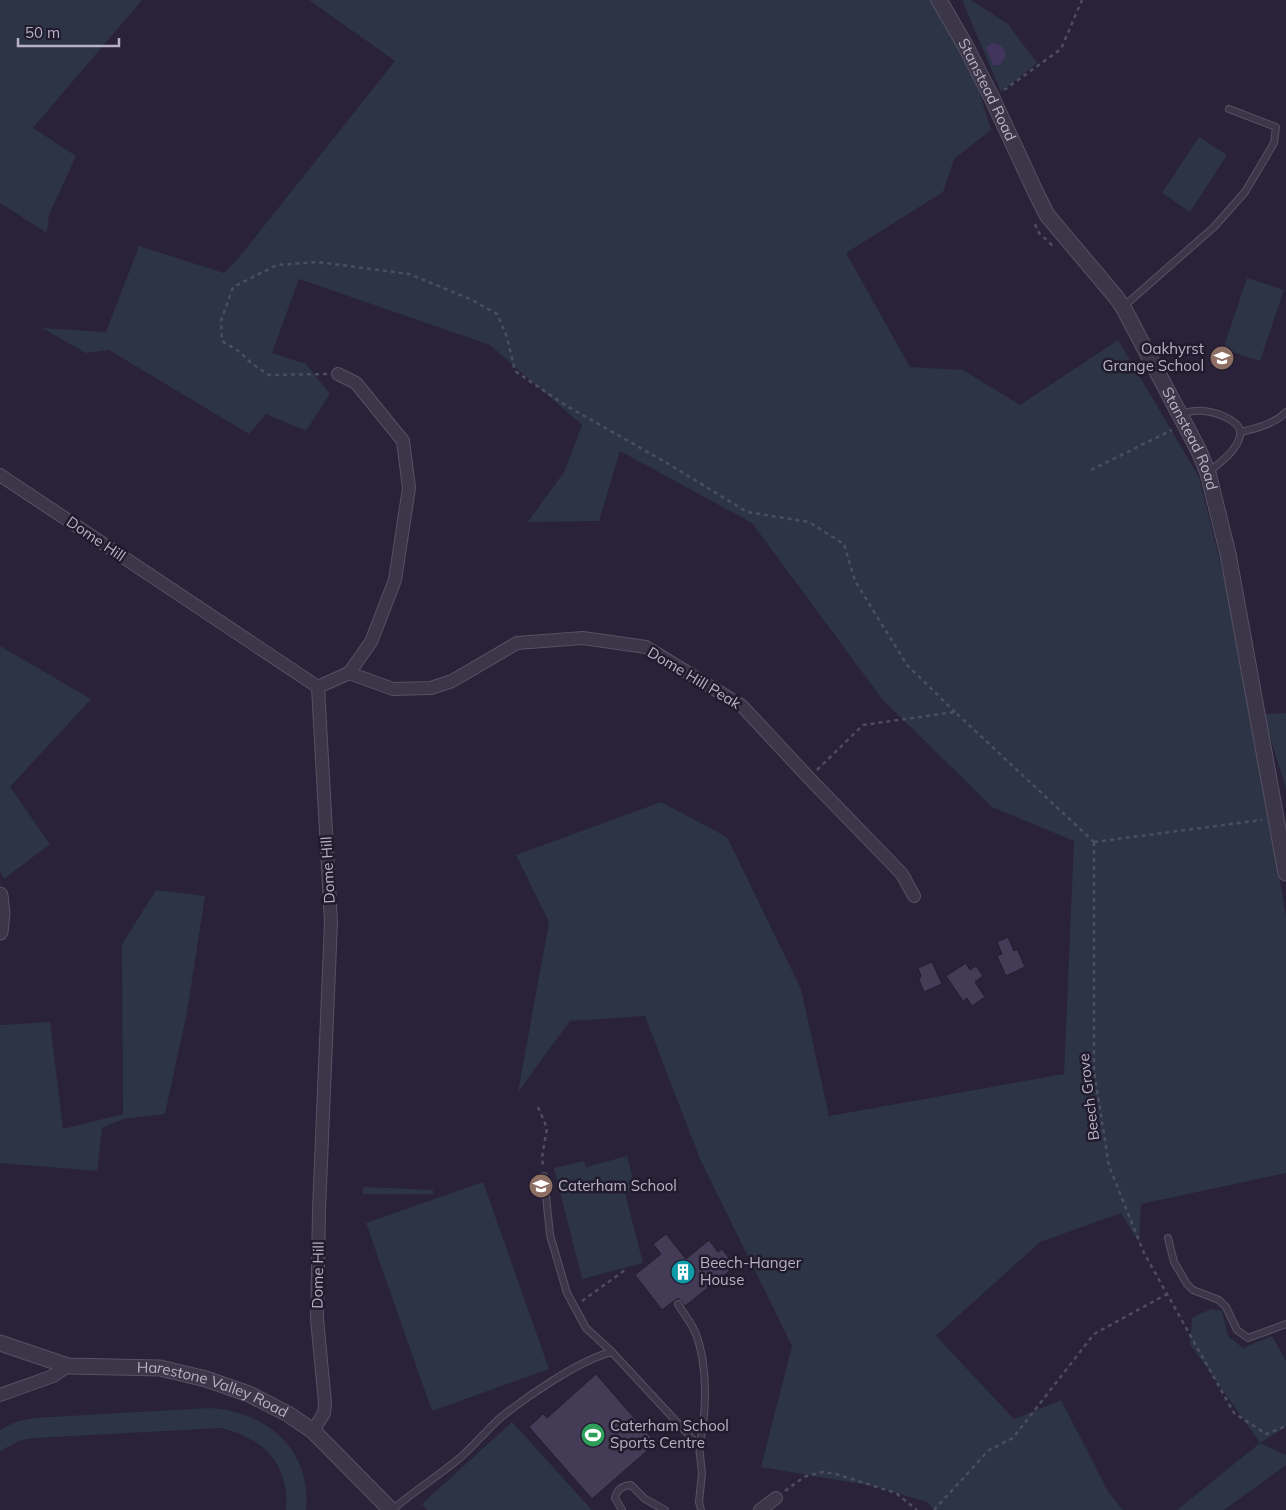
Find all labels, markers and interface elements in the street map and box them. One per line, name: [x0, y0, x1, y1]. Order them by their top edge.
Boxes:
scale bar: [18, 15, 119, 47]
text: 50 m: [25, 23, 60, 42]
street label: Stanstead Road: [954, 35, 1021, 144]
place label: Oakhyrst Grange School: [1102, 339, 1204, 375]
school or university icon: Oakhyrst Grange School: [1209, 345, 1235, 371]
street label: Stanstead Road: [1158, 384, 1222, 492]
street label: Dome Hill: [63, 512, 129, 565]
street label: Dome Hill Peak: [644, 642, 745, 713]
street label: Dome Hill: [316, 836, 339, 904]
street label: Beech Grove: [1074, 1053, 1103, 1142]
school or university icon: Caterham School: [528, 1173, 554, 1199]
place label: Caterham School: [558, 1176, 677, 1195]
street label: Dome Hill: [307, 1241, 328, 1309]
place label: Beech-Hanger House: [700, 1253, 802, 1289]
building icon: Beech-Hanger House: [670, 1259, 696, 1285]
street label: Harestone Valley Road: [137, 1357, 292, 1421]
place label: Caterham School Sports Centre: [610, 1416, 729, 1452]
sports icon: Caterham School Sports Centre: [580, 1422, 606, 1448]

